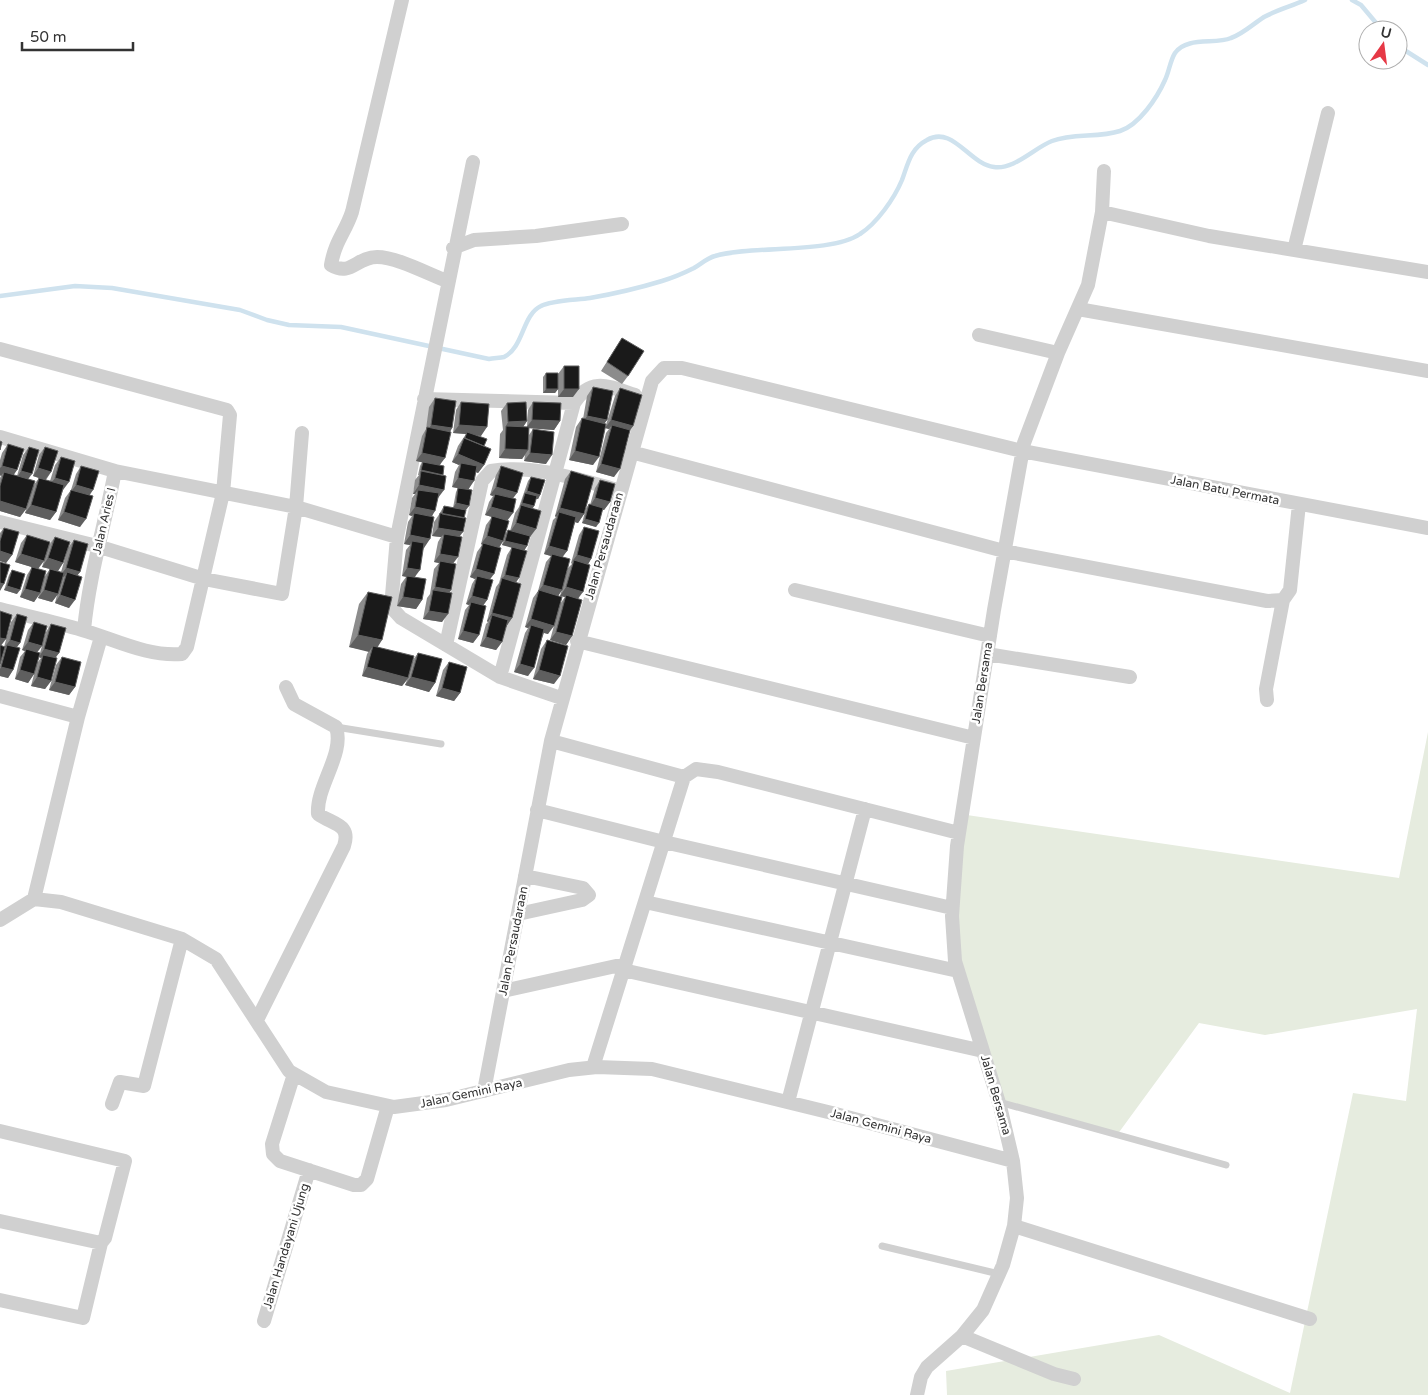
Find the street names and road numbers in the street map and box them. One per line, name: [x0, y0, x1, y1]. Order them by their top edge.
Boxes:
street label: Jalan Batu Permata: [1169, 473, 1281, 507]
street label: Jalan Aries I: [90, 486, 118, 556]
street label: Jalan Persaudaraan: [582, 491, 626, 601]
street label: Jalan Bersama: [969, 641, 995, 725]
street label: Jalan Persaudaraan: [496, 885, 530, 997]
street label: Jalan Bersama: [978, 1053, 1014, 1137]
street label: Jalan Gemini Raya: [419, 1075, 523, 1111]
street label: Jalan Gemini Raya: [829, 1106, 933, 1146]
street label: Jalan Handayani Ujung: [260, 1182, 312, 1310]

